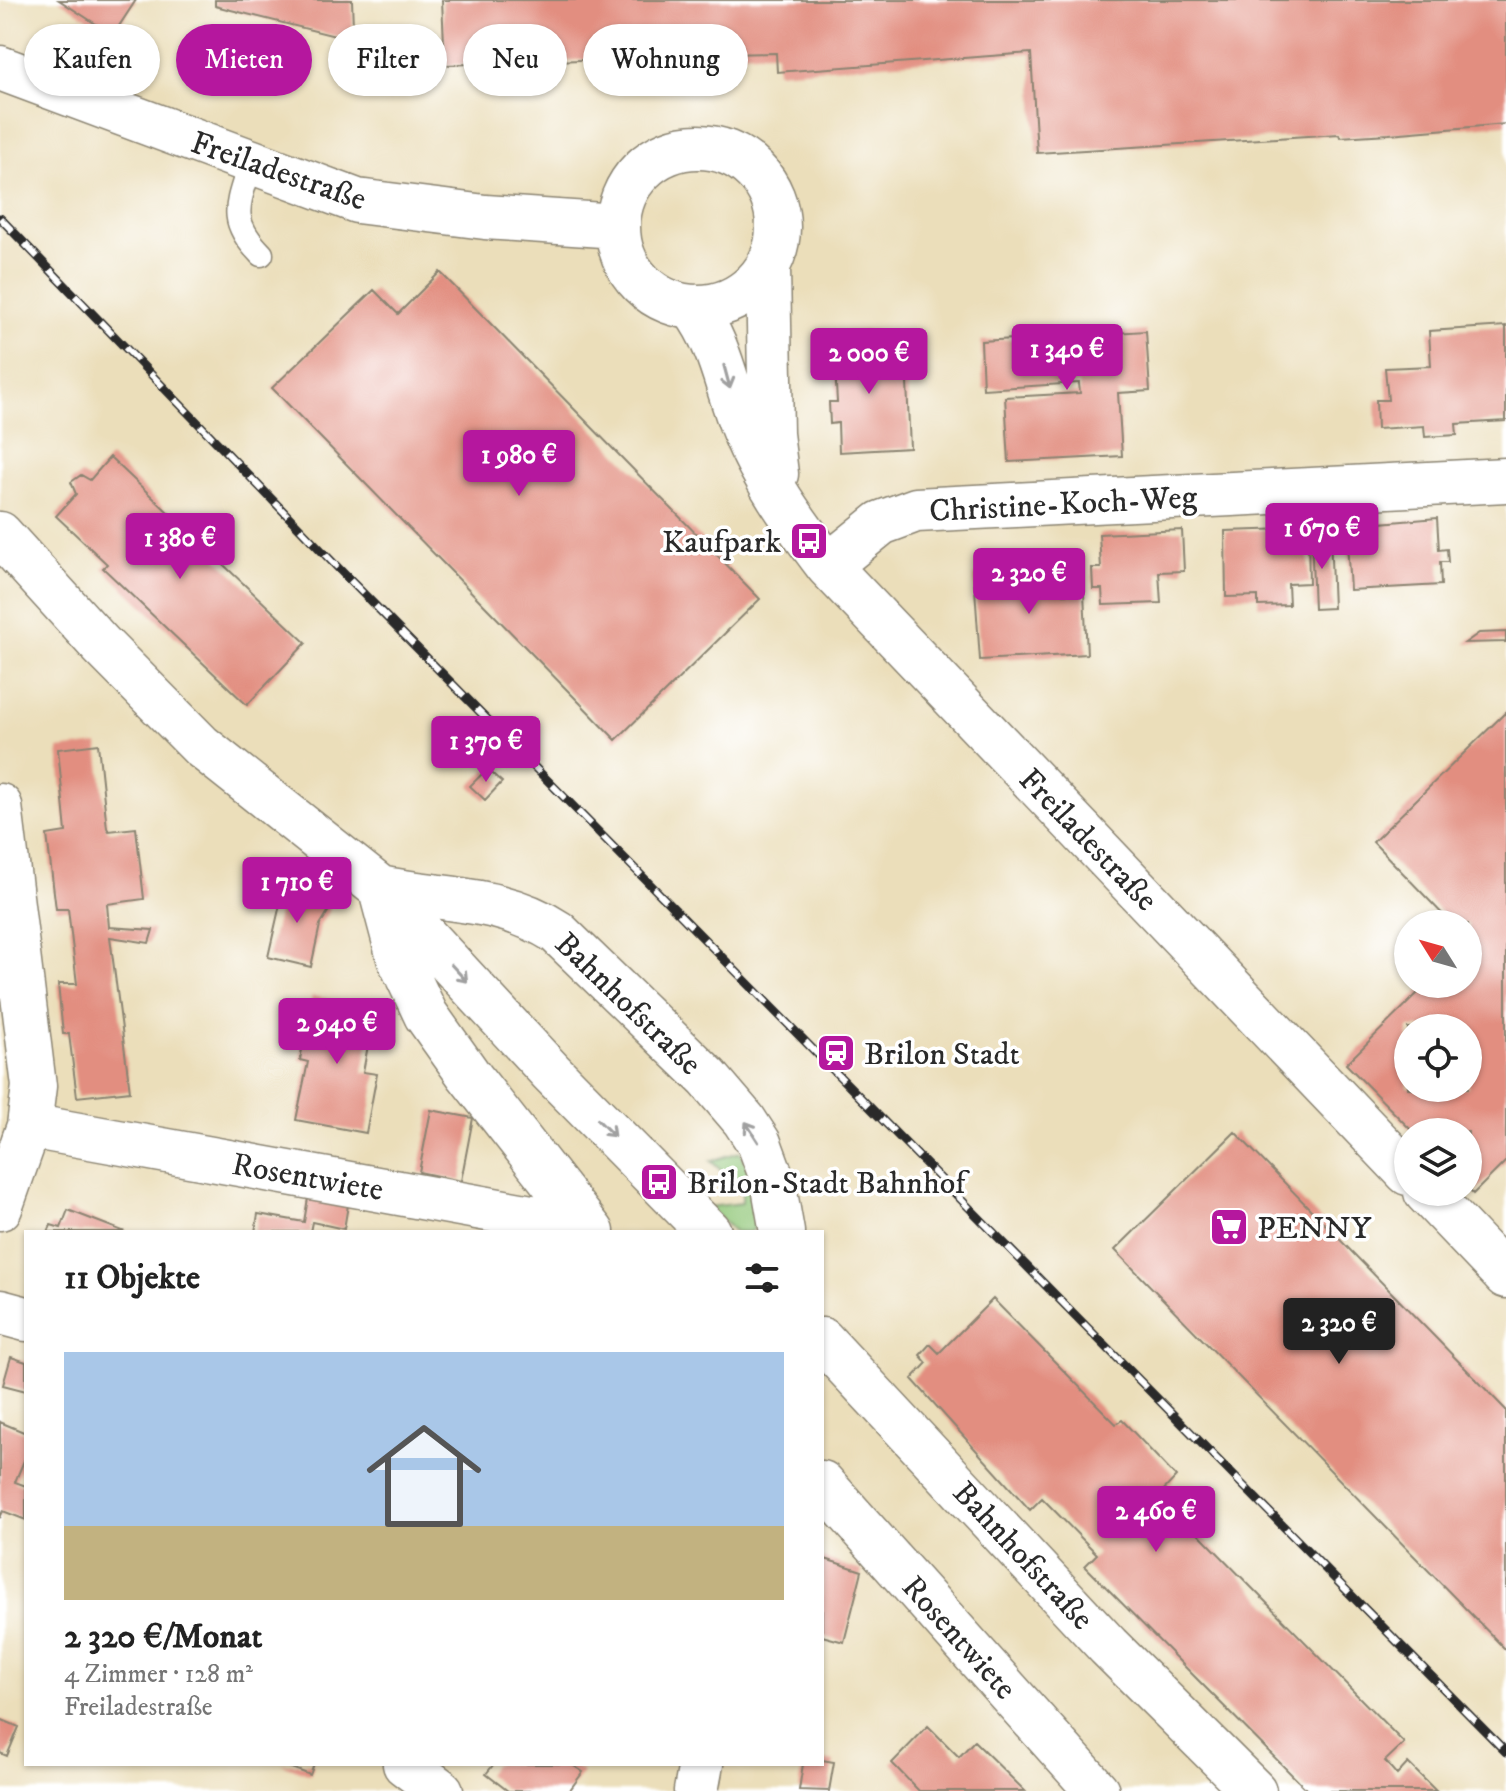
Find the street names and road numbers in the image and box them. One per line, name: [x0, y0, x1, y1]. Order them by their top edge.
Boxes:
street label: Freiladestraße: [185, 123, 371, 221]
street label: Christine-Koch-Weg: [928, 478, 1198, 532]
street label: Freiladestraße: [1010, 761, 1165, 920]
street label: Bahnhofstraße: [546, 925, 709, 1084]
street label: Rosentwiete: [229, 1145, 386, 1211]
street label: Bahnhofstraße: [944, 1474, 1102, 1639]
street label: Rosentwiete: [893, 1568, 1025, 1709]

